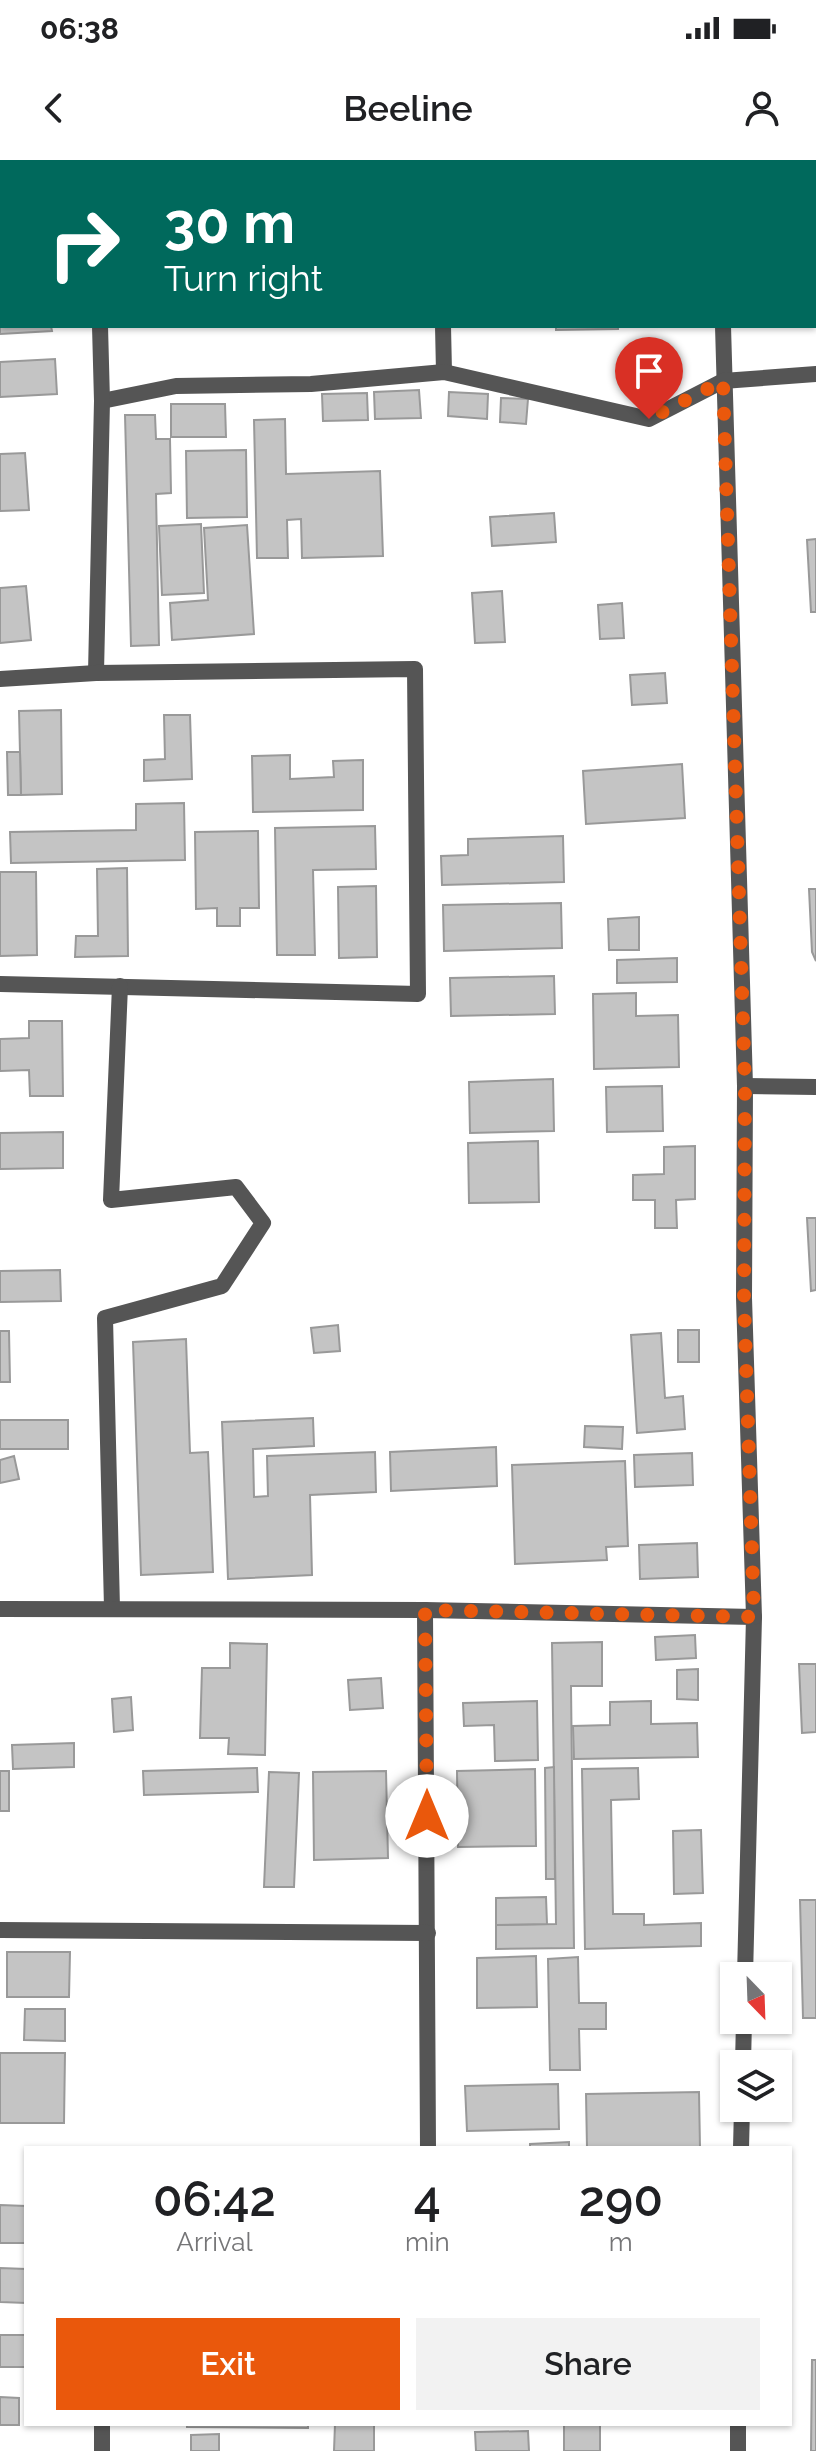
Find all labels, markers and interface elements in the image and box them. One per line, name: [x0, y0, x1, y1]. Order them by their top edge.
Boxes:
text: 06:38: [40, 11, 119, 46]
icon: back: [32, 86, 76, 130]
icon: person: [740, 86, 784, 130]
text: Beeline: [343, 87, 473, 129]
text: 30 m: [164, 190, 295, 256]
icon: right: [32, 192, 136, 296]
text: Turn right: [164, 257, 323, 299]
pin: [615, 337, 683, 419]
icon: arrive: [627, 349, 671, 393]
position arrow: [385, 1774, 469, 1858]
north arrow: [720, 1962, 792, 2034]
map controls: [720, 1962, 792, 2122]
button: layers: [720, 2050, 792, 2122]
text: 06:42: [153, 2171, 276, 2227]
text: 4: [414, 2171, 441, 2227]
text: 290: [579, 2171, 663, 2227]
text: Arrival: [176, 2227, 253, 2257]
text: min: [405, 2227, 450, 2257]
text: m: [609, 2227, 633, 2257]
button: Exit: [56, 2318, 400, 2410]
button: Share: [416, 2318, 760, 2410]

